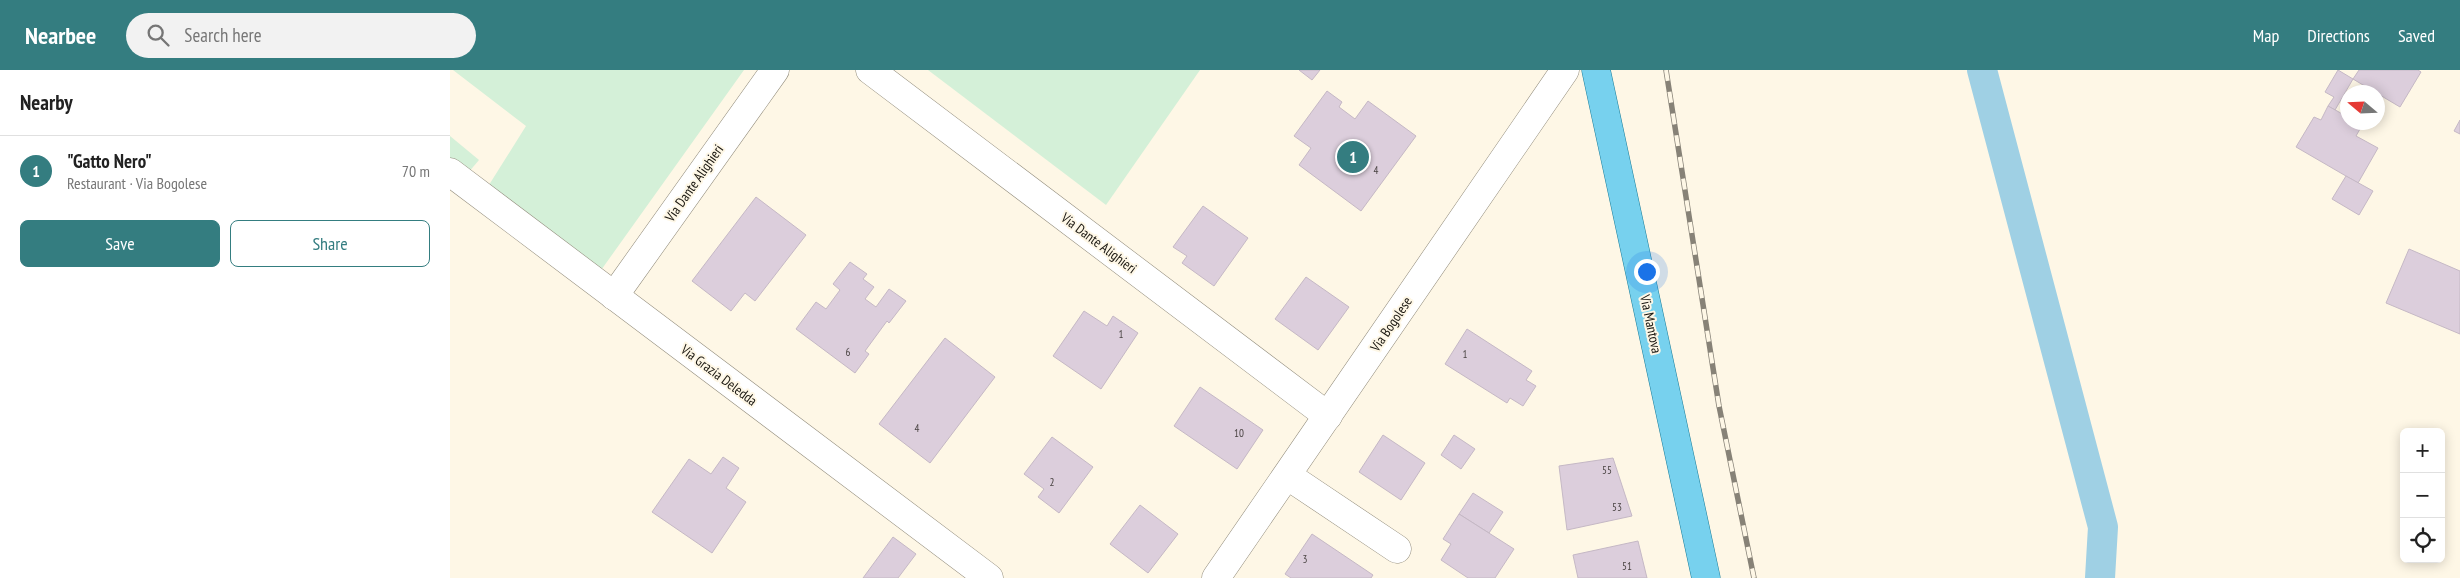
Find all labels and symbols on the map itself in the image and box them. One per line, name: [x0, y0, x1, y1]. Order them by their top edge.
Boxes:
north arrow: [2340, 85, 2385, 130]
pin: 1: [1337, 138, 1369, 176]
street label: Via Dante Alighieri: [660, 141, 727, 226]
house number: 4: [1374, 163, 1379, 177]
street label: Via Dante Alighieri: [1057, 208, 1140, 277]
your location: [1634, 259, 1660, 285]
street label: Via Mantova: [1636, 292, 1666, 355]
street label: Via Bogolese: [1366, 293, 1416, 356]
house number: 1: [1119, 327, 1124, 341]
street label: Via Grazia Deledda: [676, 340, 761, 410]
house number: 6: [846, 345, 851, 359]
house number: 1: [1463, 347, 1468, 361]
house number: 4: [915, 421, 920, 435]
house number: 10: [1234, 426, 1244, 440]
house number: 55: [1602, 463, 1612, 477]
house number: 2: [1050, 475, 1055, 489]
house number: 53: [1612, 500, 1622, 514]
house number: 3: [1303, 552, 1308, 566]
house number: 51: [1622, 559, 1632, 573]

